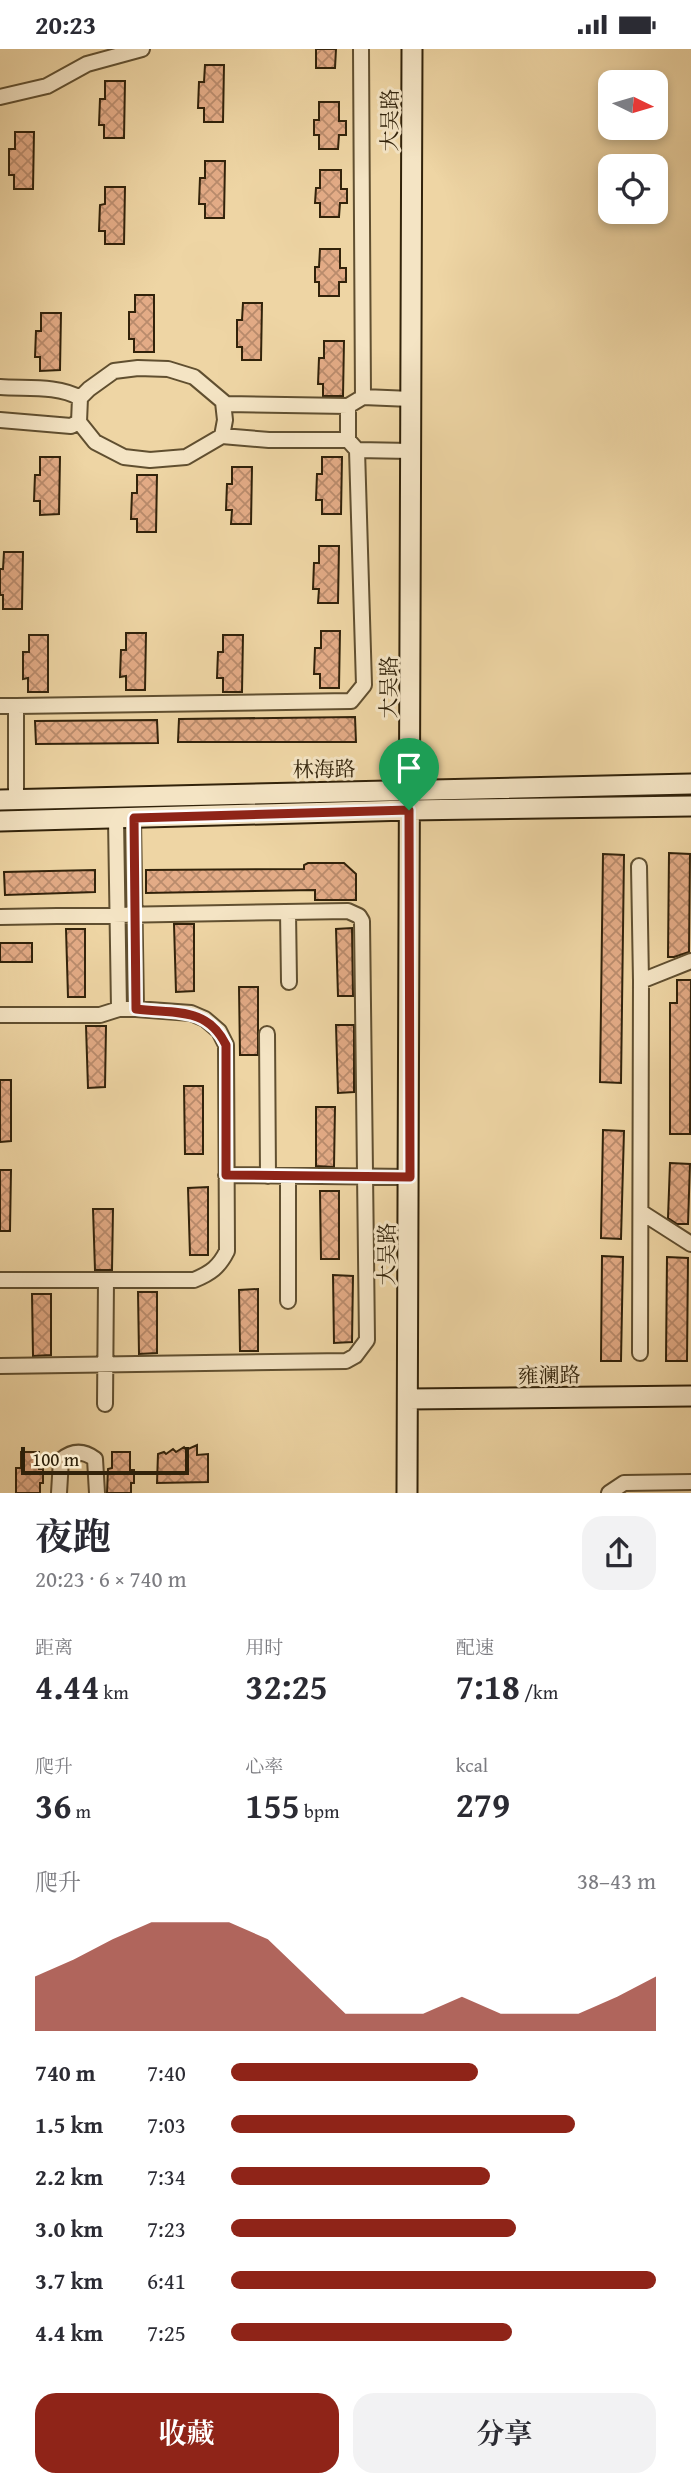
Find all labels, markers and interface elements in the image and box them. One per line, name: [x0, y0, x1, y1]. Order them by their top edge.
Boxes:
text: 20:23: [35, 5, 96, 44]
north arrow: [598, 70, 668, 140]
map controls: [598, 70, 668, 224]
street label: 大吴路: [374, 89, 405, 152]
button: locate: [598, 154, 668, 224]
street label: 大吴路: [373, 656, 404, 719]
pin: [379, 738, 439, 810]
icon: arrive: [390, 749, 428, 787]
street label: 林海路: [292, 753, 356, 785]
street label: 大吴路: [371, 1223, 402, 1286]
street label: 雍澜路: [517, 1359, 581, 1391]
scale bar: [21, 1444, 189, 1476]
text: 100 m: [32, 1445, 79, 1473]
text: 夜跑: [35, 1508, 111, 1564]
button: share: [582, 1516, 656, 1590]
text: 20:23 · 6 × 740 m: [35, 1562, 187, 1595]
text: 距离: [35, 1633, 73, 1661]
text: 用时: [245, 1633, 283, 1661]
text: 配速: [456, 1633, 494, 1661]
text: 4.44: [35, 1661, 99, 1712]
text: 32:25: [245, 1661, 328, 1712]
text: 7:18: [456, 1661, 520, 1712]
text: km: [99, 1678, 129, 1706]
text: /km: [520, 1678, 558, 1706]
text: kcal: [456, 1751, 488, 1779]
text: 爬升: [35, 1752, 73, 1780]
text: 心率: [245, 1752, 283, 1780]
text: 279: [456, 1779, 510, 1830]
text: 36: [35, 1780, 71, 1831]
text: 155: [245, 1780, 300, 1831]
text: m: [71, 1797, 91, 1825]
text: bpm: [300, 1797, 340, 1825]
text: 38–43 m: [577, 1864, 656, 1897]
text: 爬升: [35, 1865, 81, 1898]
text: 740 m: [35, 2056, 96, 2089]
text: 7:40: [147, 2056, 186, 2089]
text: 1.5 km: [35, 2108, 103, 2141]
text: 7:03: [147, 2108, 186, 2141]
text: 2.2 km: [35, 2160, 103, 2193]
text: 7:34: [147, 2160, 186, 2193]
text: 3.0 km: [35, 2212, 103, 2245]
text: 7:23: [147, 2212, 186, 2245]
text: 3.7 km: [35, 2264, 103, 2297]
text: 6:41: [147, 2264, 186, 2297]
text: 4.4 km: [35, 2316, 103, 2349]
text: 7:25: [147, 2316, 186, 2349]
button: 收藏: [35, 2393, 339, 2473]
button: 分享: [353, 2393, 656, 2473]

